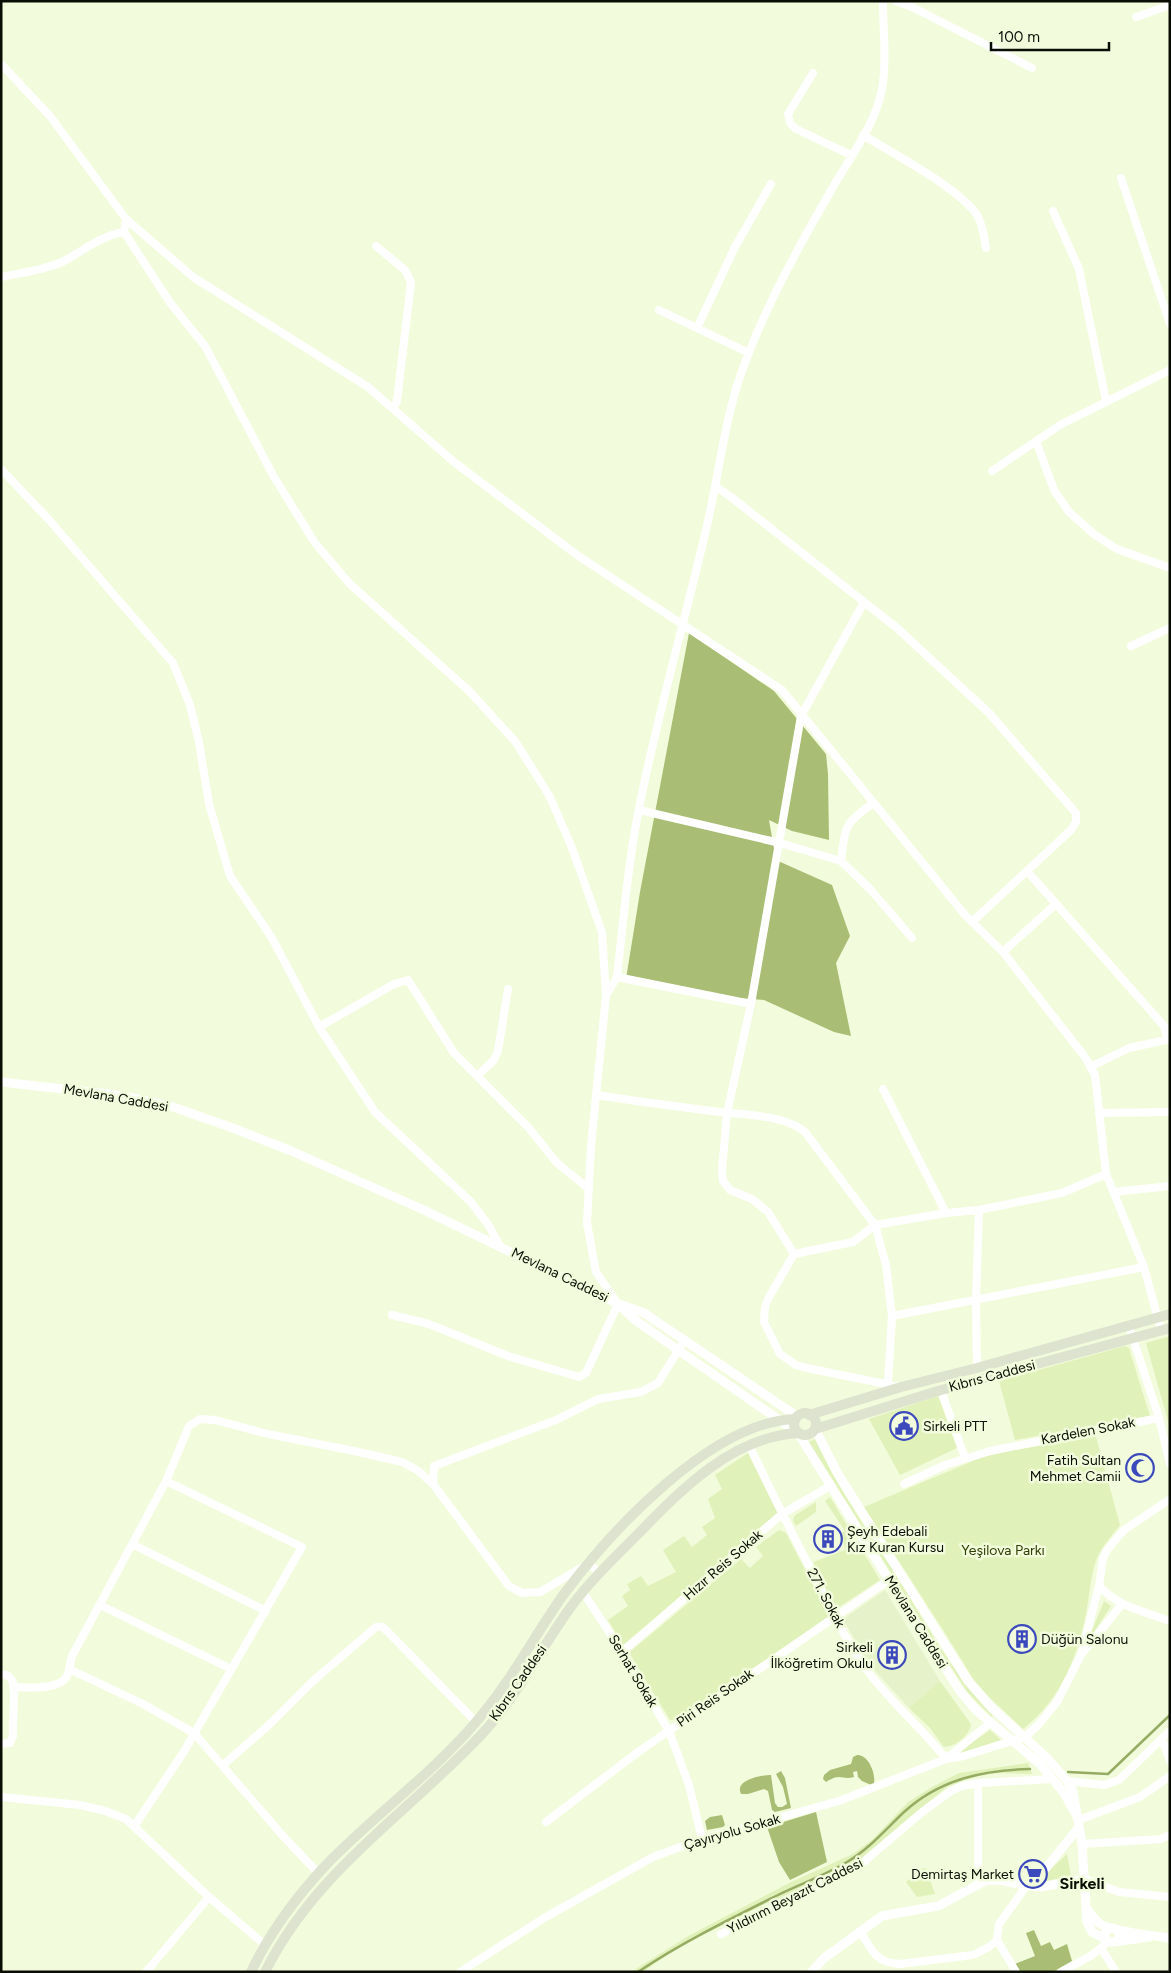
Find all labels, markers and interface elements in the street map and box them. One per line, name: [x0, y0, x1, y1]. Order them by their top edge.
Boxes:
scale bar: [991, 20, 1108, 52]
text: 100 m: [998, 28, 1040, 46]
street label: Mevlana Caddesi: [62, 1080, 170, 1116]
street label: Mevlana Caddesi: [509, 1244, 611, 1306]
street label: Kıbrıs Caddesi: [947, 1356, 1037, 1396]
public building icon: Sirkeli PTT: [889, 1411, 919, 1441]
street label: Kardelen Sokak: [1040, 1414, 1137, 1448]
place label: Sirkeli PTT: [923, 1418, 987, 1435]
place label: Fatih Sultan Mehmet Camii: [1030, 1452, 1121, 1485]
mosque icon: Fatih Sultan Mehmet Camii: [1125, 1453, 1155, 1483]
place label: Şeyh Edebali Kız Kuran Kursu: [847, 1523, 944, 1556]
building icon: Şeyh Edebali Kız Kuran Kursu: [813, 1524, 843, 1554]
street label: Hızır Reis Sokak: [680, 1526, 766, 1604]
park label: Yeşilova Parkı: [961, 1542, 1045, 1559]
street label: 271. Sokak: [803, 1565, 849, 1631]
street label: Mevlana Caddesi: [881, 1572, 951, 1672]
building icon: Düğün Salonu: [1007, 1624, 1037, 1654]
street label: Serhat Sokak: [605, 1631, 661, 1711]
place label: Düğün Salonu: [1041, 1631, 1128, 1648]
place label: Sirkeli İlköğretim Okulu: [771, 1639, 873, 1672]
building icon: Sirkeli İlköğretim Okulu: [877, 1640, 907, 1670]
street label: Kıbrıs Caddesi: [486, 1642, 550, 1724]
street label: Piri Reis Sokak: [673, 1665, 757, 1731]
street label: Çayıryolu Sokak: [682, 1810, 782, 1854]
street label: Yıldırım Beyazıt Caddesi: [724, 1854, 866, 1938]
supermarket icon: Demirtaş Market: [1018, 1859, 1048, 1889]
place label: Demirtaş Market: [911, 1866, 1014, 1883]
district label: Sirkeli: [1059, 1874, 1105, 1893]

